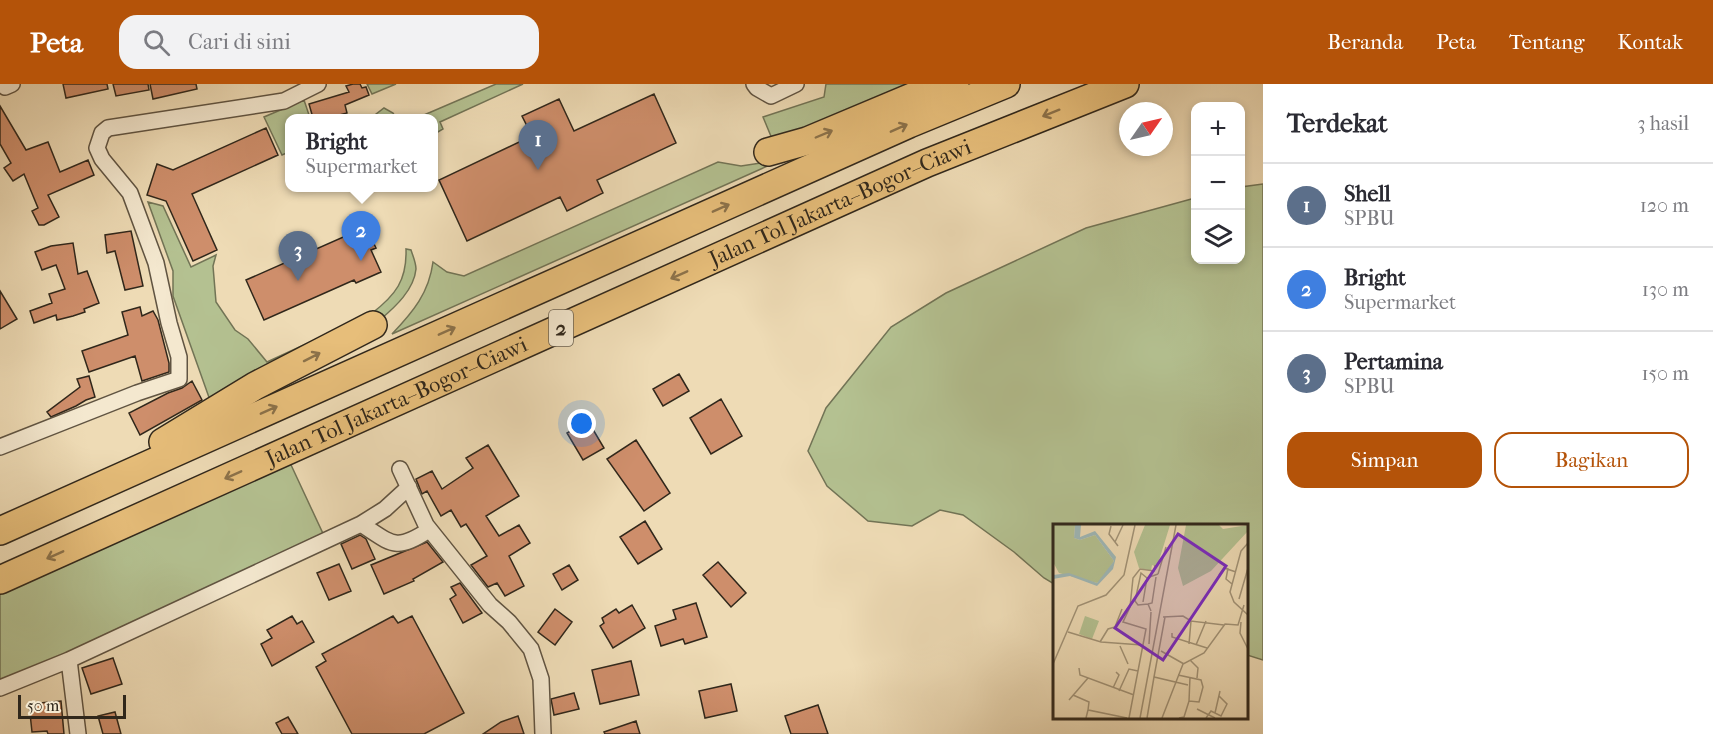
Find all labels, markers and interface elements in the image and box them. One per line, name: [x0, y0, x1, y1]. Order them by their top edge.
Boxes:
search box: [119, 15, 539, 69]
text: Peta: [30, 26, 83, 59]
icon: search: [140, 26, 173, 59]
text: Cari di sini: [188, 29, 291, 55]
text: Beranda: [1327, 30, 1403, 54]
text: Peta: [1436, 30, 1476, 54]
text: Tentang: [1509, 30, 1585, 54]
text: Kontak: [1618, 30, 1683, 54]
north arrow: [1119, 102, 1173, 156]
map controls: [1191, 102, 1245, 264]
button: +: [1191, 102, 1245, 156]
one-way arrow: [1042, 108, 1060, 119]
text: Terdekat: [1287, 108, 1388, 139]
text: 3 hasil: [1637, 112, 1689, 135]
popup: [285, 114, 438, 192]
pin: 1: [518, 120, 558, 170]
one-way arrow: [889, 122, 907, 134]
one-way arrow: [814, 128, 832, 139]
text: Bright: [305, 129, 367, 155]
street label: Jalan Tol Jakarta–Bogor–Ciawi: [703, 134, 975, 273]
text: Supermarket: [305, 155, 418, 178]
button: −: [1191, 156, 1245, 210]
text: Shell: [1344, 181, 1391, 207]
text: 1: [1303, 194, 1310, 217]
text: 120 m: [1640, 194, 1689, 217]
one-way arrow: [711, 202, 729, 213]
text: SPBU: [1344, 207, 1395, 230]
button: layers: [1191, 210, 1245, 264]
pin: 2: [342, 212, 380, 261]
pin: 3: [278, 232, 318, 281]
text: Bright: [1344, 265, 1406, 291]
one-way arrow: [671, 269, 689, 281]
text: 2: [1301, 278, 1312, 301]
text: 130 m: [1642, 278, 1689, 301]
text: Supermarket: [1344, 291, 1456, 314]
road number: 2: [549, 310, 573, 346]
one-way arrow: [437, 324, 455, 336]
street label: Jalan Tol Jakarta–Bogor–Ciawi: [260, 331, 532, 472]
text: Pertamina: [1344, 349, 1443, 375]
one-way arrow: [303, 351, 320, 363]
text: 3: [1302, 362, 1311, 385]
text: 150 m: [1641, 362, 1689, 385]
text: SPBU: [1344, 375, 1395, 398]
one-way arrow: [259, 404, 277, 415]
your location: [567, 409, 596, 438]
button: Simpan: [1287, 432, 1482, 488]
button: Bagikan: [1494, 432, 1689, 488]
one-way arrow: [225, 470, 243, 481]
inset map: [1053, 524, 1248, 719]
one-way arrow: [47, 550, 65, 561]
scale bar: [18, 692, 126, 720]
text: 50 m: [27, 696, 59, 715]

